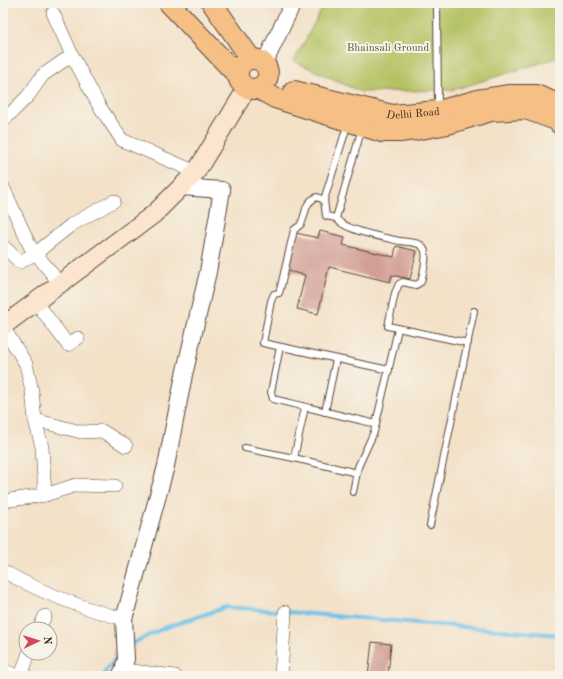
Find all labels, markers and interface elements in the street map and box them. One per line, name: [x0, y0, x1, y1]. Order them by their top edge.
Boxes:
park label: Bhainsali Ground: [347, 43, 430, 54]
street label: Delhi Road: [385, 107, 440, 123]
north arrow: [18, 621, 58, 661]
text: N: [41, 636, 52, 646]

